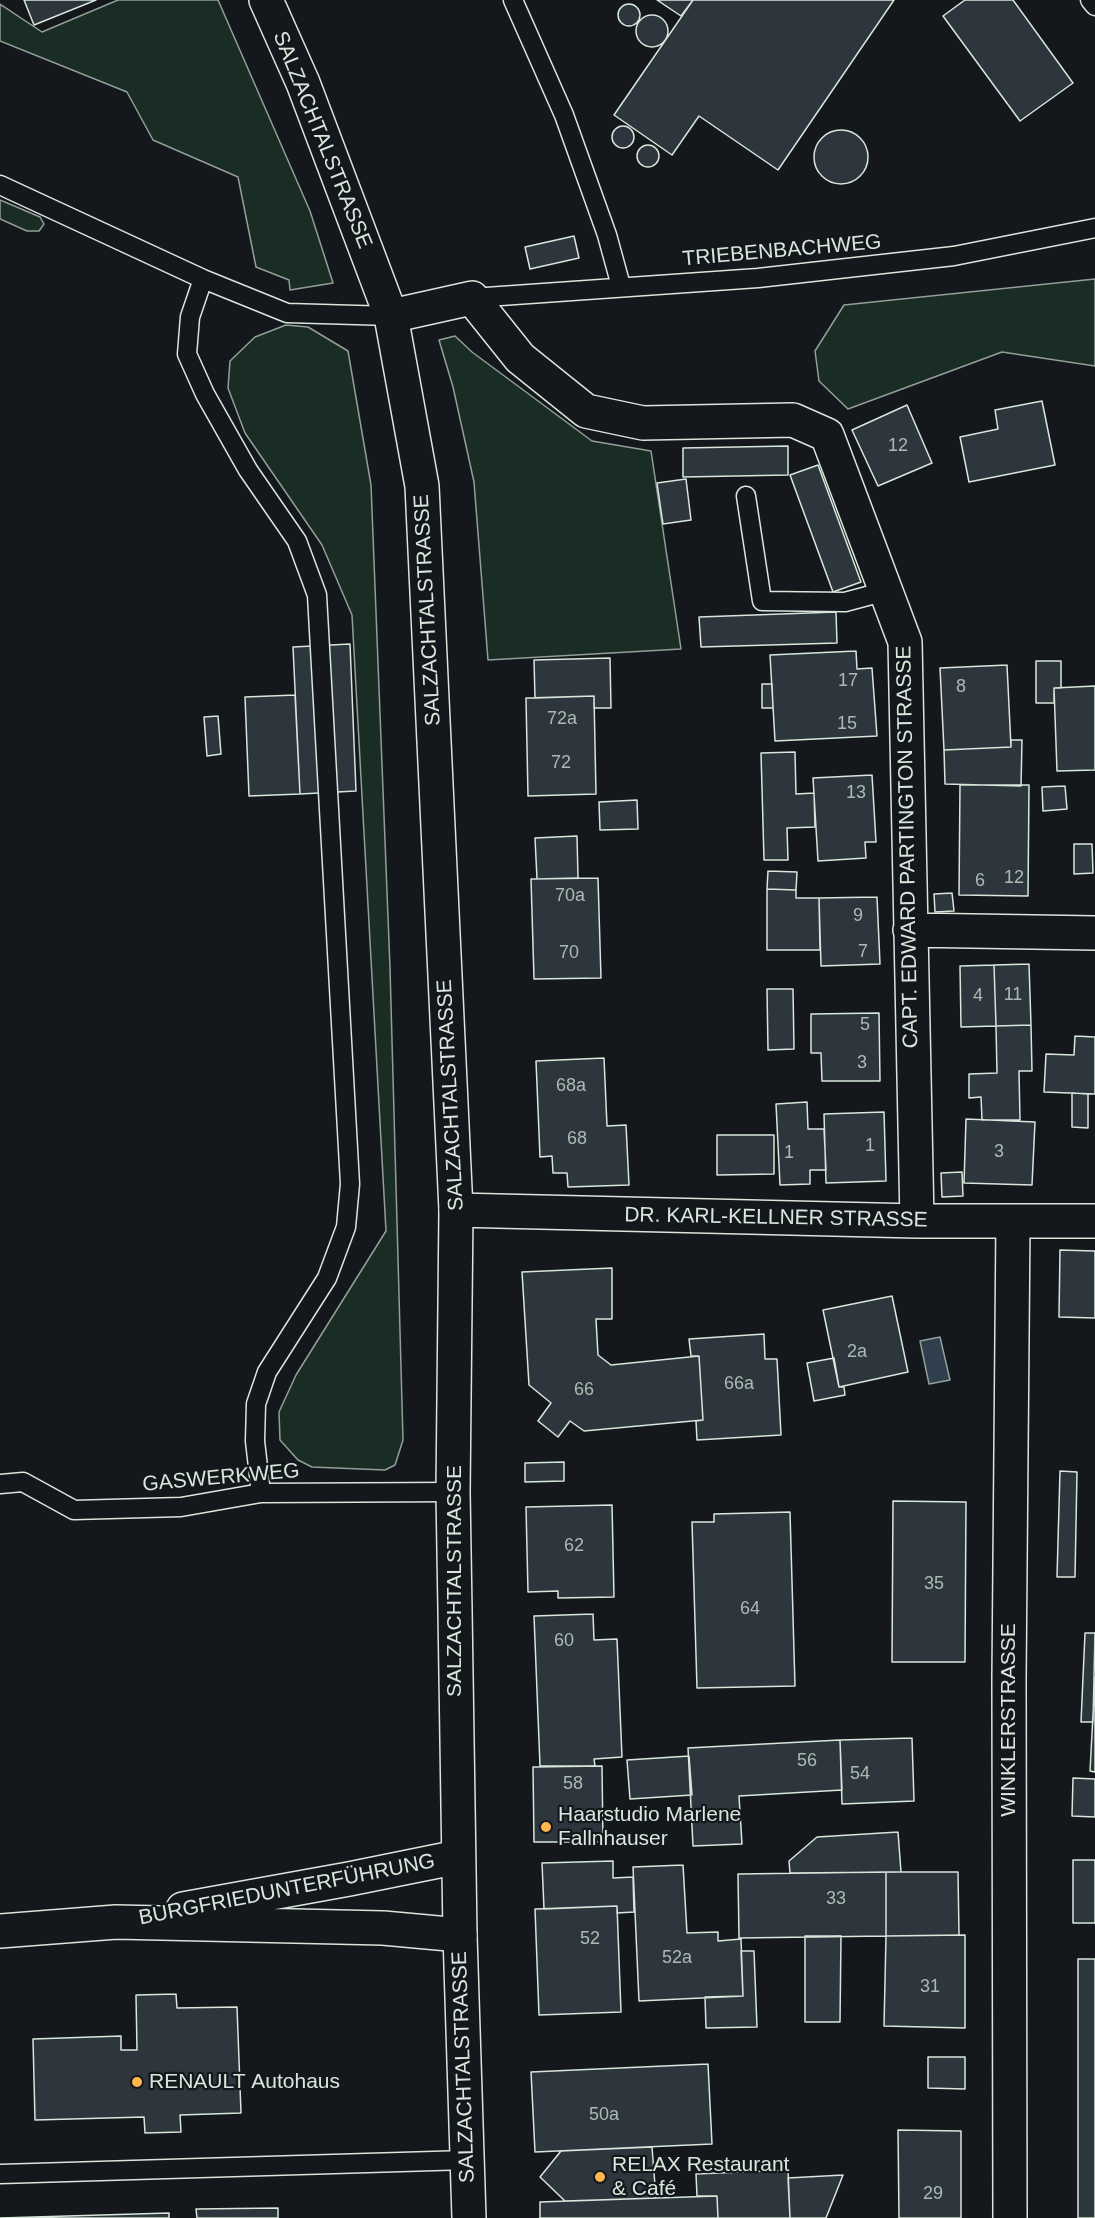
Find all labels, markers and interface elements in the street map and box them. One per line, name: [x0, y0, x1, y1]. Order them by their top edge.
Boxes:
street label: SALZACHTALSTRASSE: [267, 28, 377, 252]
street label: TRIEBENBACHWEG: [682, 230, 882, 272]
house number: 12: [888, 435, 908, 457]
street label: SALZACHTALSTRASSE: [409, 494, 447, 726]
street label: CAPT. EDWARD PARTINGTON STRASSE: [892, 645, 924, 1049]
house number: 17: [838, 670, 858, 692]
house number: 8: [956, 676, 966, 698]
house number: 72a: [547, 708, 577, 730]
house number: 15: [837, 713, 857, 735]
house number: 72: [551, 752, 571, 774]
house number: 13: [846, 782, 866, 804]
house number: 12: [1004, 867, 1024, 889]
house number: 6: [975, 870, 985, 892]
house number: 70a: [555, 885, 585, 907]
house number: 9: [853, 905, 863, 927]
house number: 7: [858, 941, 868, 963]
house number: 70: [559, 942, 579, 964]
street label: SALZACHTALSTRASSE: [432, 979, 470, 1211]
house number: 11: [1004, 984, 1022, 1006]
house number: 4: [973, 985, 983, 1007]
house number: 5: [860, 1014, 870, 1036]
house number: 3: [857, 1052, 867, 1074]
house number: 68a: [556, 1075, 586, 1097]
house number: 68: [567, 1128, 587, 1150]
house number: 1: [865, 1135, 875, 1157]
house number: 3: [994, 1141, 1004, 1163]
house number: 1: [784, 1142, 794, 1164]
street label: DR. KARL-KELLNER STRASSE: [624, 1203, 928, 1233]
house number: 2a: [847, 1341, 867, 1363]
house number: 66a: [724, 1373, 754, 1395]
house number: 66: [574, 1379, 594, 1401]
street label: GASWERKWEG: [141, 1459, 301, 1497]
street label: SALZACHTALSTRASSE: [442, 1465, 468, 1697]
house number: 62: [564, 1535, 584, 1557]
house number: 35: [924, 1573, 944, 1595]
house number: 64: [740, 1598, 760, 1620]
street label: WINKLERSTRASSE: [996, 1623, 1022, 1817]
house number: 60: [554, 1630, 574, 1652]
house number: 56: [797, 1750, 817, 1772]
house number: 54: [850, 1763, 870, 1785]
house number: 58: [563, 1773, 583, 1795]
place label: Haarstudio Marlene Fallnhauser: [558, 1802, 741, 1852]
marker: Haarstudio Marlene Fallnhauser: [539, 1820, 553, 1834]
street label: BURGFRIEDUNTERFÜHRUNG: [137, 1849, 437, 1931]
house number: 33: [826, 1888, 846, 1910]
house number: 52: [580, 1928, 600, 1950]
house number: 52a: [662, 1947, 692, 1969]
street label: SALZACHTALSTRASSE: [447, 1951, 481, 2183]
house number: 31: [920, 1976, 940, 1998]
place label: RENAULT Autohaus: [149, 2069, 340, 2095]
marker: RENAULT Autohaus: [130, 2075, 144, 2089]
house number: 50a: [589, 2104, 619, 2126]
place label: RELAX Restaurant & Café: [612, 2152, 789, 2202]
marker: RELAX Restaurant & Café: [593, 2170, 607, 2184]
house number: 29: [923, 2183, 943, 2205]

